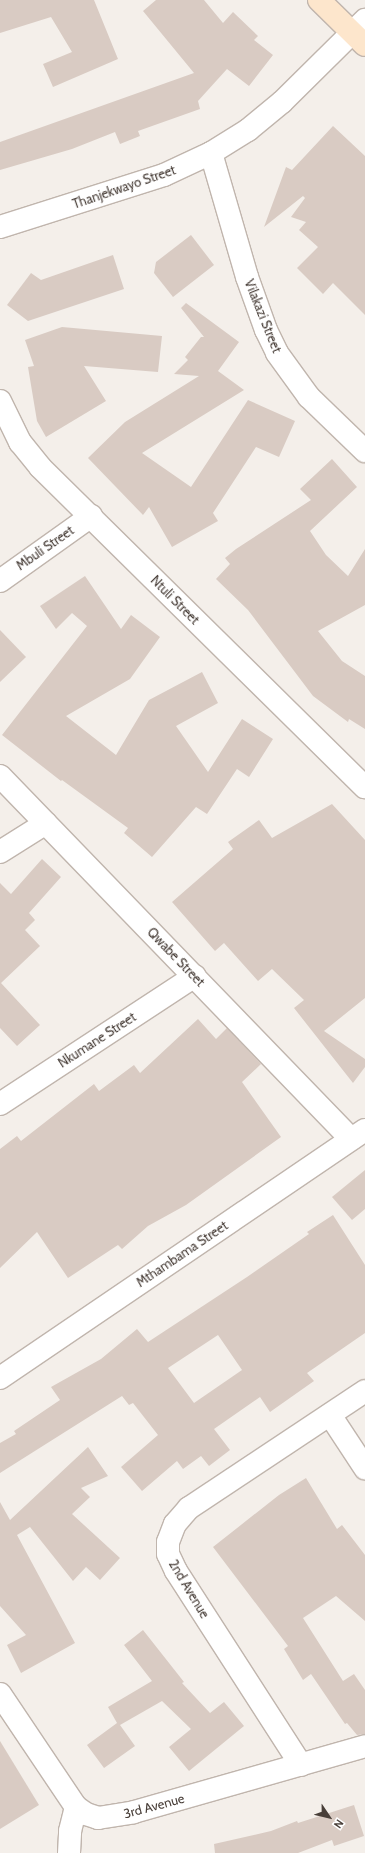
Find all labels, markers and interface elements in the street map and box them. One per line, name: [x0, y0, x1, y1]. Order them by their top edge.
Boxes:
street label: Thanjekwayo Street: [70, 162, 178, 212]
street label: Vilakazi Street: [241, 277, 285, 355]
street label: Mbuli Street: [13, 523, 77, 573]
street label: Ntuli Street: [147, 572, 203, 628]
street label: Qwabe Street: [144, 924, 208, 990]
street label: Nkumane Street: [55, 1009, 139, 1071]
street label: Mthambama Street: [133, 1218, 231, 1290]
street label: 2nd Avenue: [165, 1557, 213, 1621]
street label: 3rd Avenue: [122, 1790, 186, 1822]
north arrow: [309, 1797, 349, 1837]
text: N: [331, 1817, 347, 1831]

